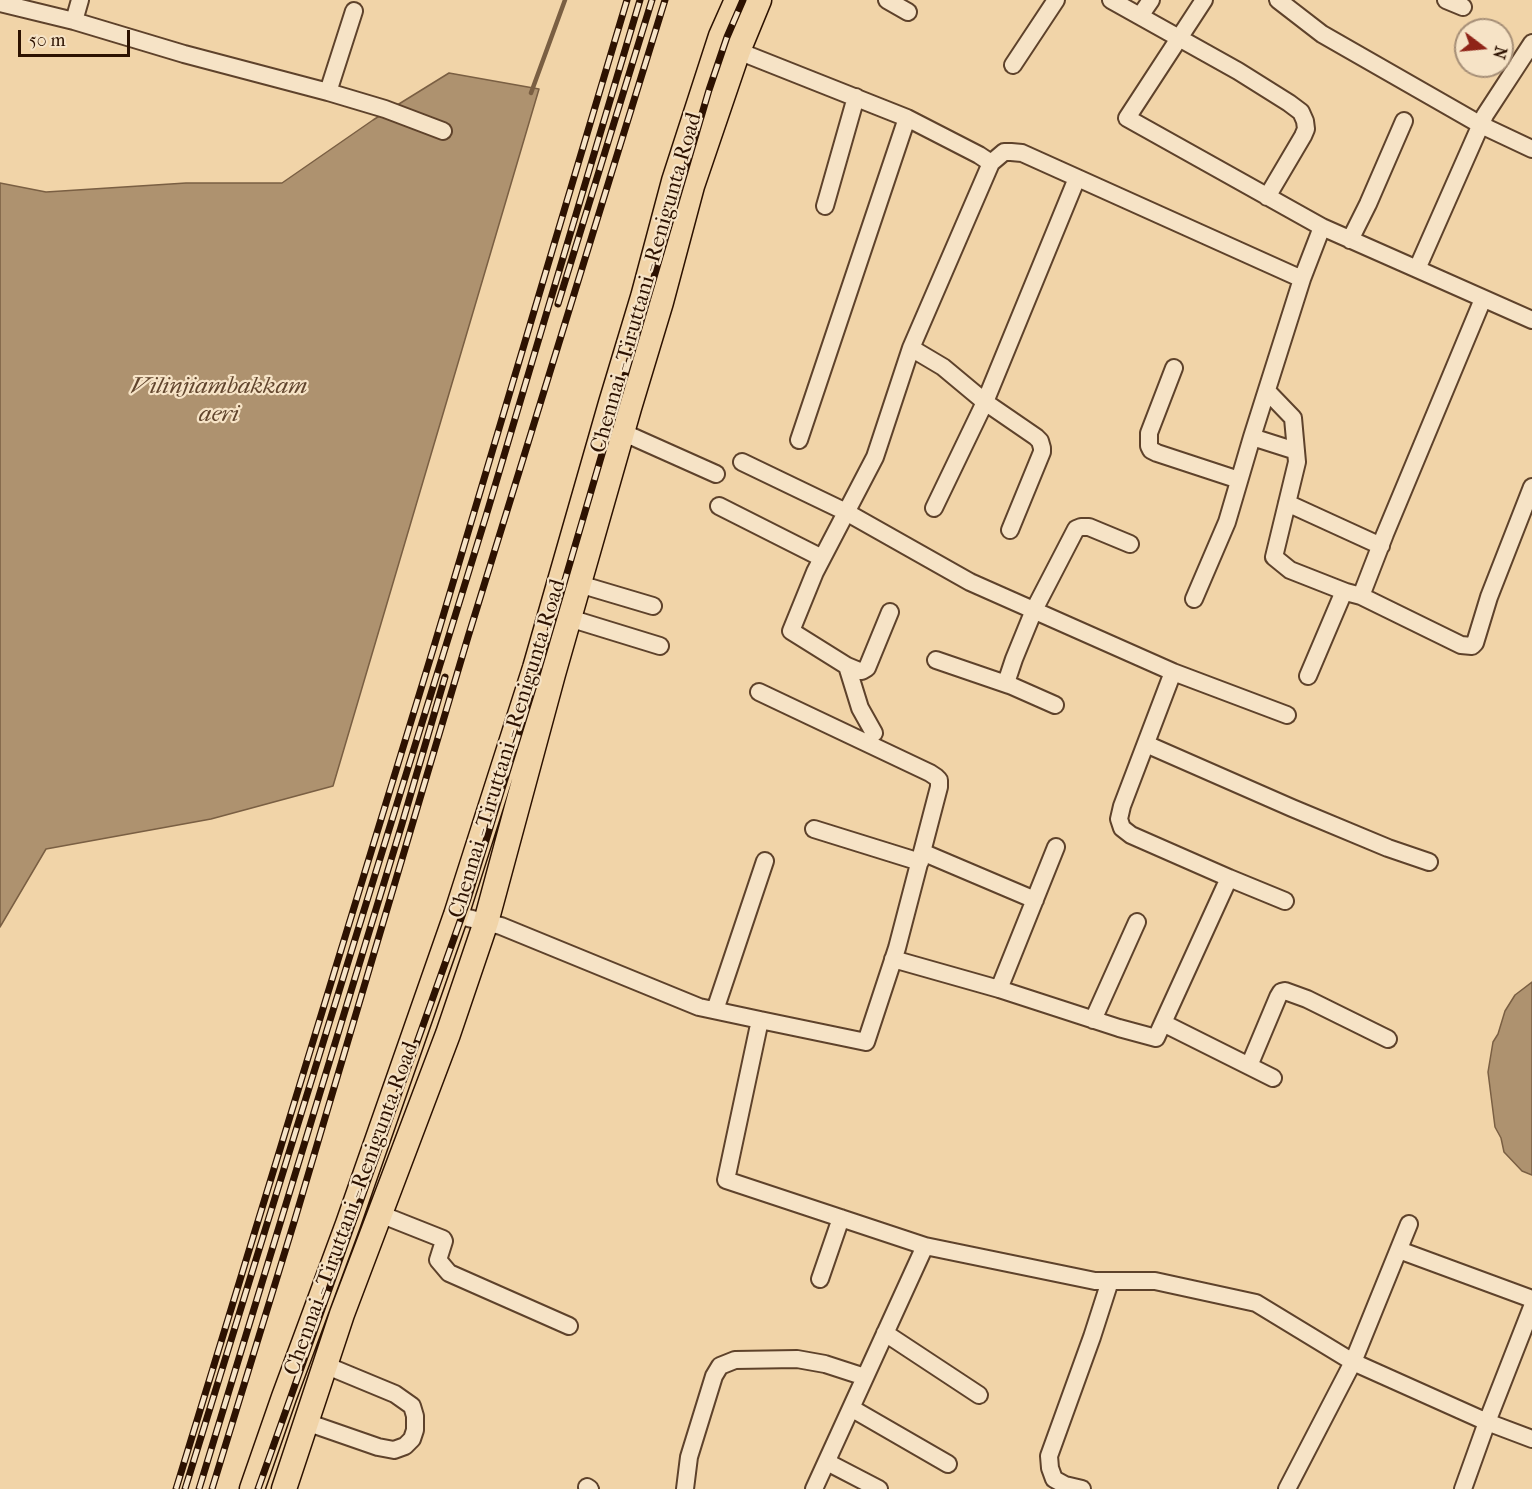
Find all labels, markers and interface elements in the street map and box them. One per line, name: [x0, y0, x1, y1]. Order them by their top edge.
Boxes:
scale bar: [21, 18, 134, 56]
north arrow: [1454, 18, 1514, 78]
text: 50 m: [29, 30, 65, 51]
text: N: [1489, 44, 1511, 61]
street label: Chennai - Tiruttani - Renigunta Road: [586, 110, 708, 456]
water label: Vilinjiambakkam aeri: [131, 373, 307, 429]
street label: Chennai - Tiruttani - Renigunta Road: [444, 576, 572, 922]
street label: Chennai - Tiruttani - Renigunta Road: [279, 1039, 425, 1379]

